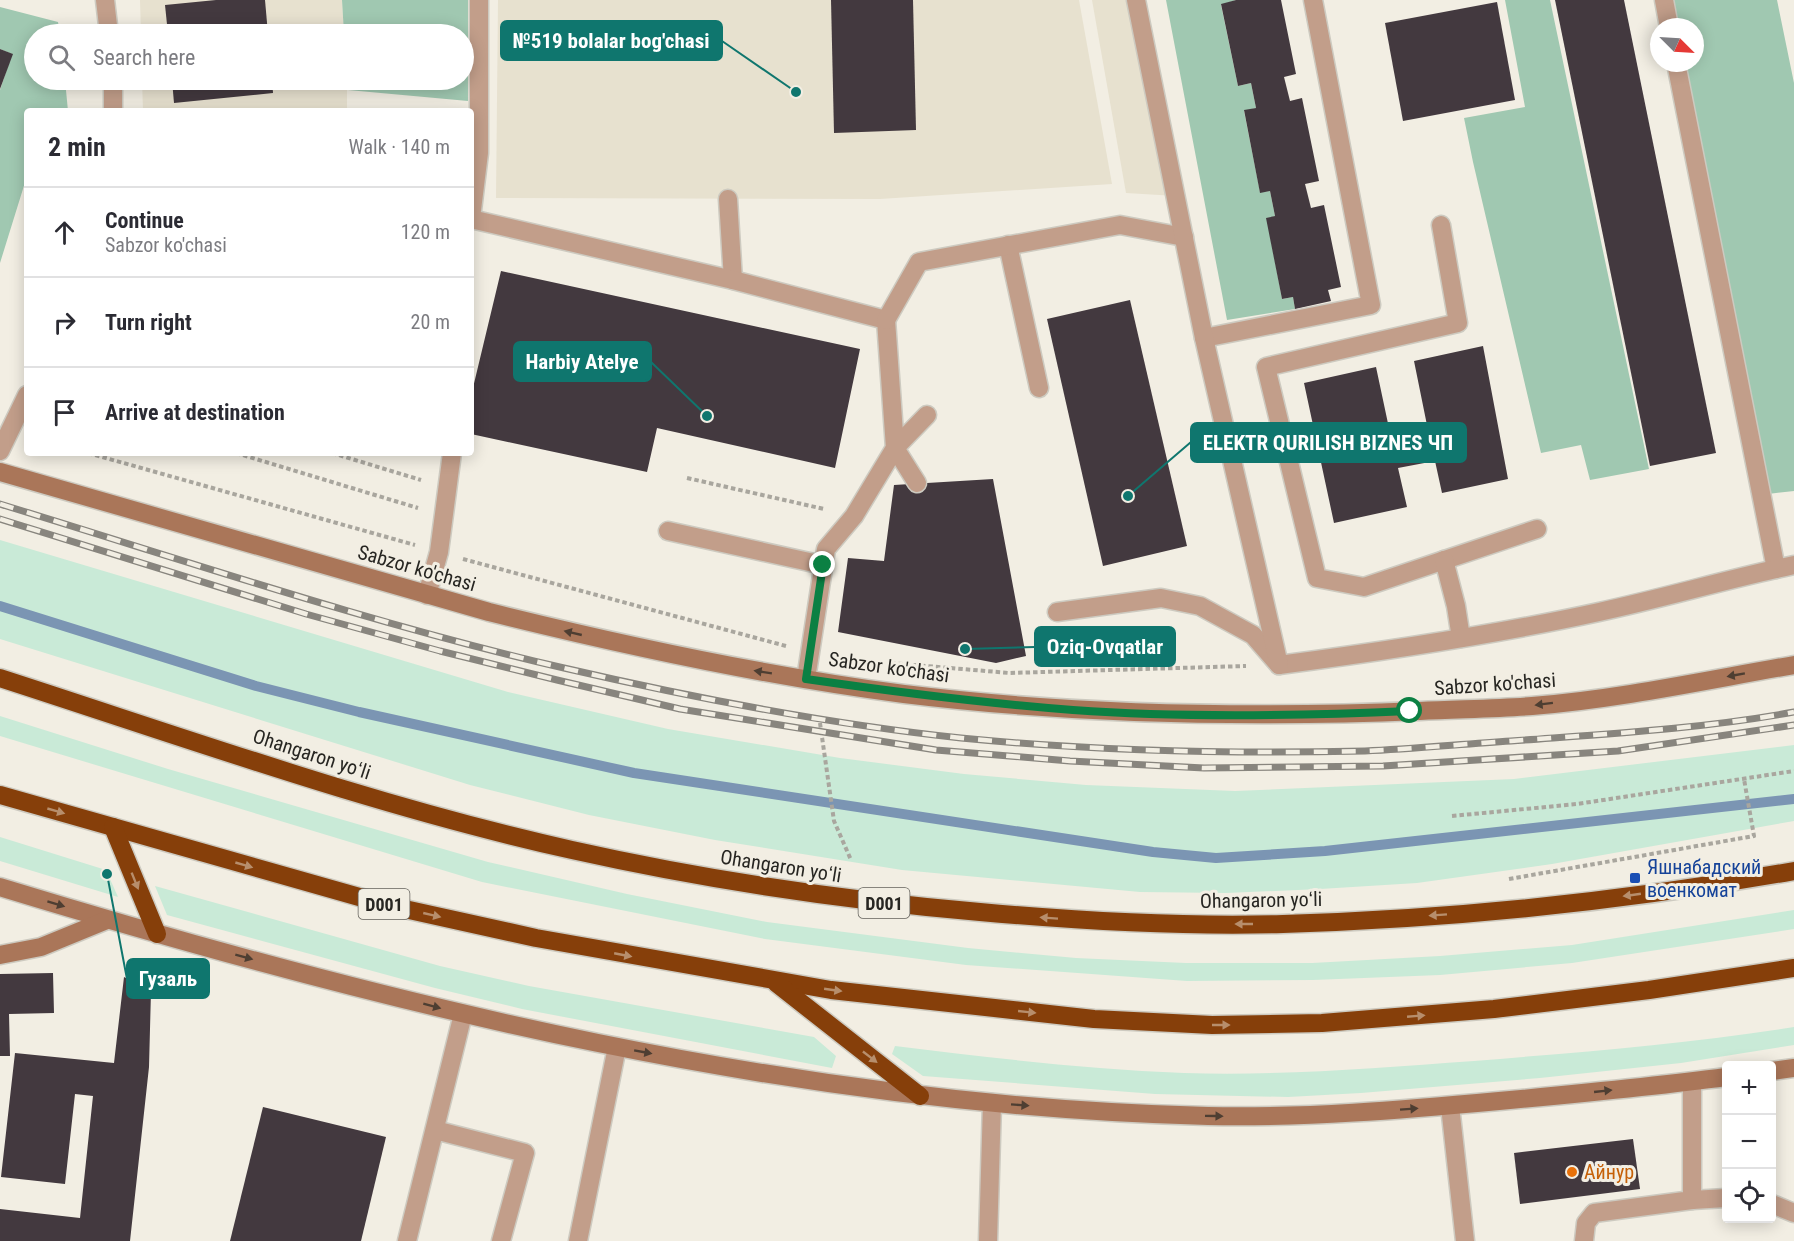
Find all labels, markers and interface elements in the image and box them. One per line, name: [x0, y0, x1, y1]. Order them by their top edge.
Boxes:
north arrow: [1650, 18, 1704, 72]
callout: №519 bolalar bog'chasi: [501, 21, 722, 60]
search box: [24, 24, 474, 90]
text: №519 bolalar bog'chasi: [513, 29, 709, 53]
icon: search: [45, 41, 78, 74]
text: Search here: [93, 45, 195, 70]
text: 2 min: [48, 132, 106, 162]
text: Walk · 140 m: [349, 135, 450, 159]
text: Continue: [105, 208, 184, 233]
icon: ahead: [48, 216, 81, 249]
text: 120 m: [401, 220, 450, 244]
text: Sabzor ko'chasi: [105, 233, 227, 257]
icon: right: [48, 306, 81, 339]
text: Turn right: [105, 310, 192, 335]
text: 20 m: [411, 310, 450, 334]
callout: Harbiy Atelye: [514, 342, 651, 381]
text: Harbiy Atelye: [525, 350, 639, 374]
icon: arrive: [48, 396, 81, 429]
text: Arrive at destination: [105, 400, 285, 425]
callout: ELEKTR QURILISH BIZNES ЧП: [1191, 423, 1466, 462]
text: ELEKTR QURILISH BIZNES ЧП: [1203, 431, 1453, 455]
street label: Sabzor ko'chasi: [355, 540, 479, 596]
route end: [809, 551, 835, 577]
one-way arrow: [563, 627, 582, 637]
callout: Oziq-Ovqatlar: [1035, 627, 1175, 666]
text: Oziq-Ovqatlar: [1047, 635, 1163, 659]
street label: Sabzor ko'chasi: [827, 647, 951, 687]
one-way arrow: [754, 668, 773, 677]
street label: Sabzor ko'chasi: [1433, 668, 1557, 700]
one-way arrow: [1727, 671, 1746, 680]
route start: [1396, 697, 1422, 723]
one-way arrow: [1534, 700, 1553, 709]
street label: Ohangaron yoʻli: [250, 724, 374, 784]
one-way arrow: [47, 807, 65, 816]
street label: Ohangaron yoʻli: [719, 845, 843, 887]
place label: Яшнабадский военкомат: [1647, 855, 1761, 902]
one-way arrow: [235, 861, 253, 870]
marker: Яшнабадский военкомат: [1628, 871, 1642, 885]
one-way arrow: [130, 872, 140, 890]
street label: Ohangaron yoʻli: [1200, 887, 1322, 913]
road number: D001: [858, 888, 910, 918]
road number: D001: [358, 889, 410, 919]
one-way arrow: [1623, 890, 1642, 899]
one-way arrow: [47, 900, 65, 909]
one-way arrow: [1429, 910, 1448, 920]
one-way arrow: [423, 911, 442, 920]
one-way arrow: [1039, 913, 1058, 923]
one-way arrow: [1234, 919, 1253, 929]
one-way arrow: [614, 951, 633, 960]
one-way arrow: [235, 953, 253, 962]
callout: Гузаль: [127, 959, 209, 998]
text: Гузаль: [139, 967, 197, 991]
one-way arrow: [824, 986, 843, 995]
one-way arrow: [423, 1002, 442, 1012]
one-way arrow: [1017, 1007, 1036, 1017]
one-way arrow: [1406, 1011, 1425, 1020]
one-way arrow: [1212, 1020, 1231, 1029]
one-way arrow: [634, 1048, 653, 1057]
one-way arrow: [862, 1051, 878, 1064]
map controls: [1722, 1061, 1776, 1223]
button: +: [1722, 1061, 1776, 1115]
one-way arrow: [1594, 1086, 1613, 1096]
one-way arrow: [1010, 1100, 1029, 1110]
one-way arrow: [1400, 1104, 1419, 1114]
one-way arrow: [1205, 1111, 1224, 1120]
button: −: [1722, 1115, 1776, 1169]
place label: Айнур: [1584, 1160, 1634, 1184]
marker: Айнур: [1565, 1165, 1579, 1179]
button: locate: [1722, 1169, 1776, 1223]

